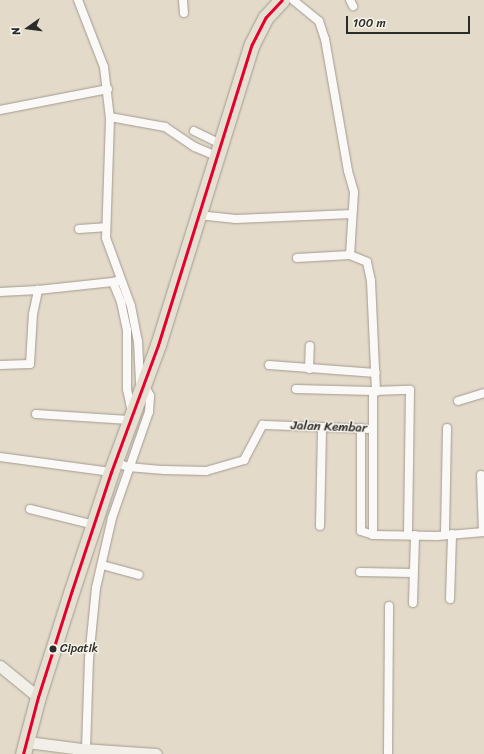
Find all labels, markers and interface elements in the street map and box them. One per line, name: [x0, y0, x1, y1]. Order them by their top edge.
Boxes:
north arrow: [8, 8, 48, 48]
scale bar: [348, 8, 472, 34]
text: 100 m: [353, 12, 386, 34]
text: N: [6, 25, 26, 37]
street label: Jalan Kembar: [290, 418, 368, 436]
place label: Cipatik: [60, 642, 98, 656]
marker: Cipatik: [48, 644, 58, 654]

